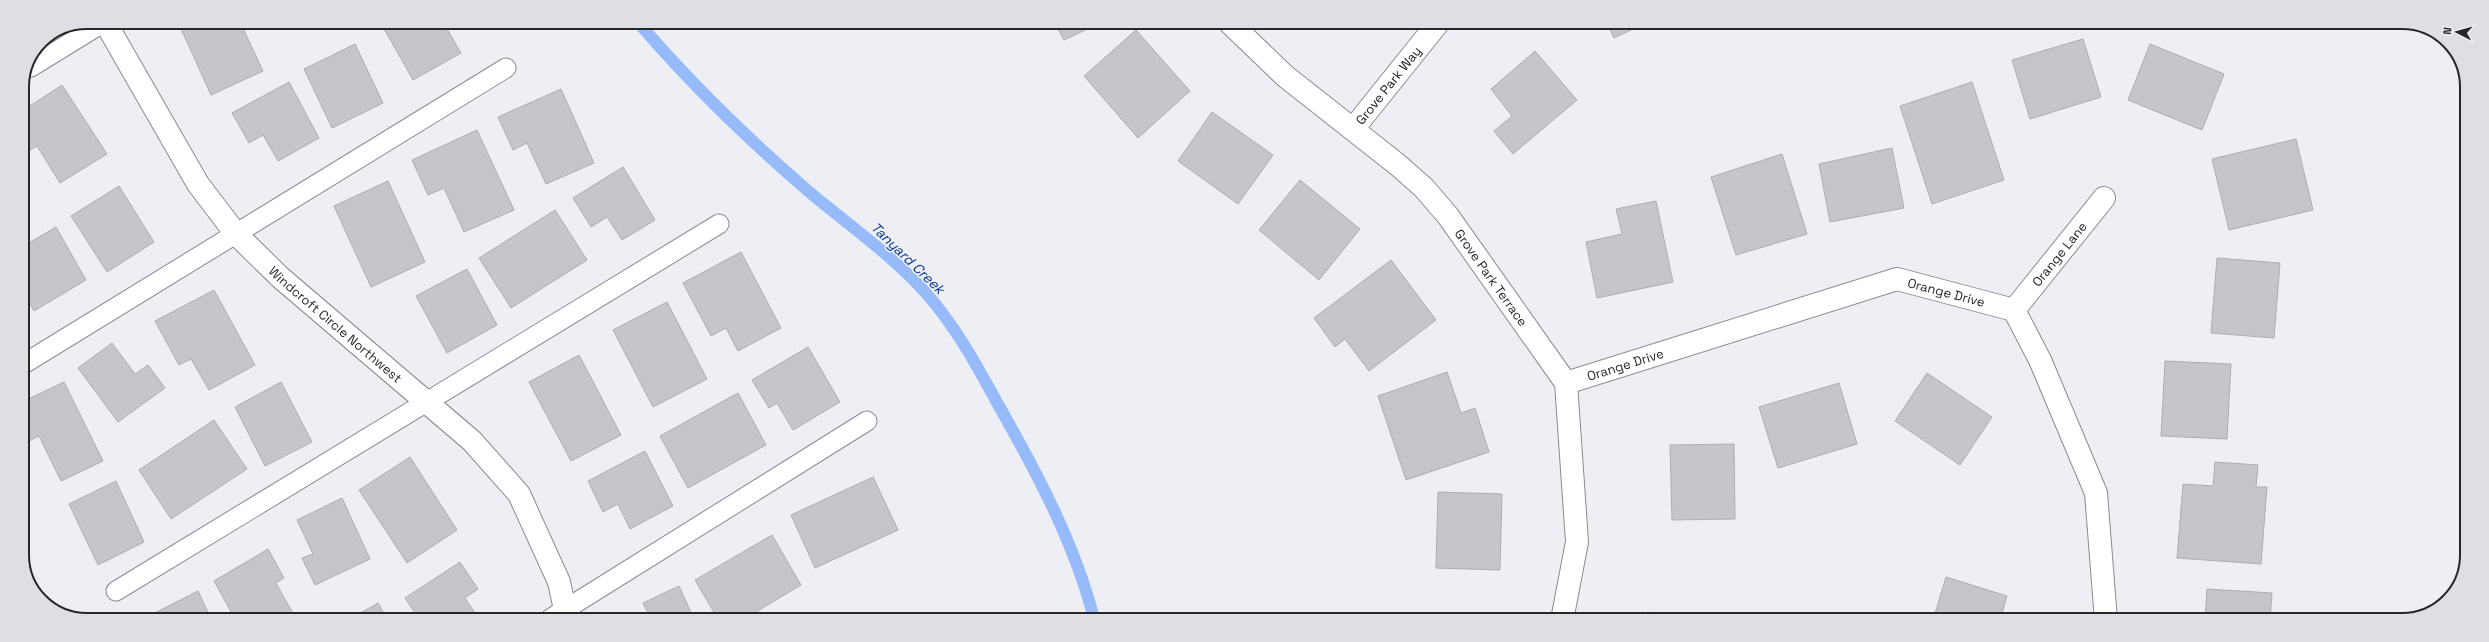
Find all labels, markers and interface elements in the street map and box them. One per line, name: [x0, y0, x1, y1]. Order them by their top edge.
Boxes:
north arrow: [2437, 12, 2477, 52]
text: N: [2440, 27, 2454, 35]
street label: Grove Park Way: [1352, 43, 1425, 128]
water label: Tanyard Creek: [867, 218, 950, 299]
street label: Orange Lane: [2028, 218, 2091, 290]
street label: Grove Park Terrace: [1451, 226, 1531, 330]
street label: Windcroft Circle Northwest: [265, 263, 405, 387]
street label: Orange Drive: [1906, 274, 1987, 311]
street label: Orange Drive: [1585, 345, 1666, 385]

